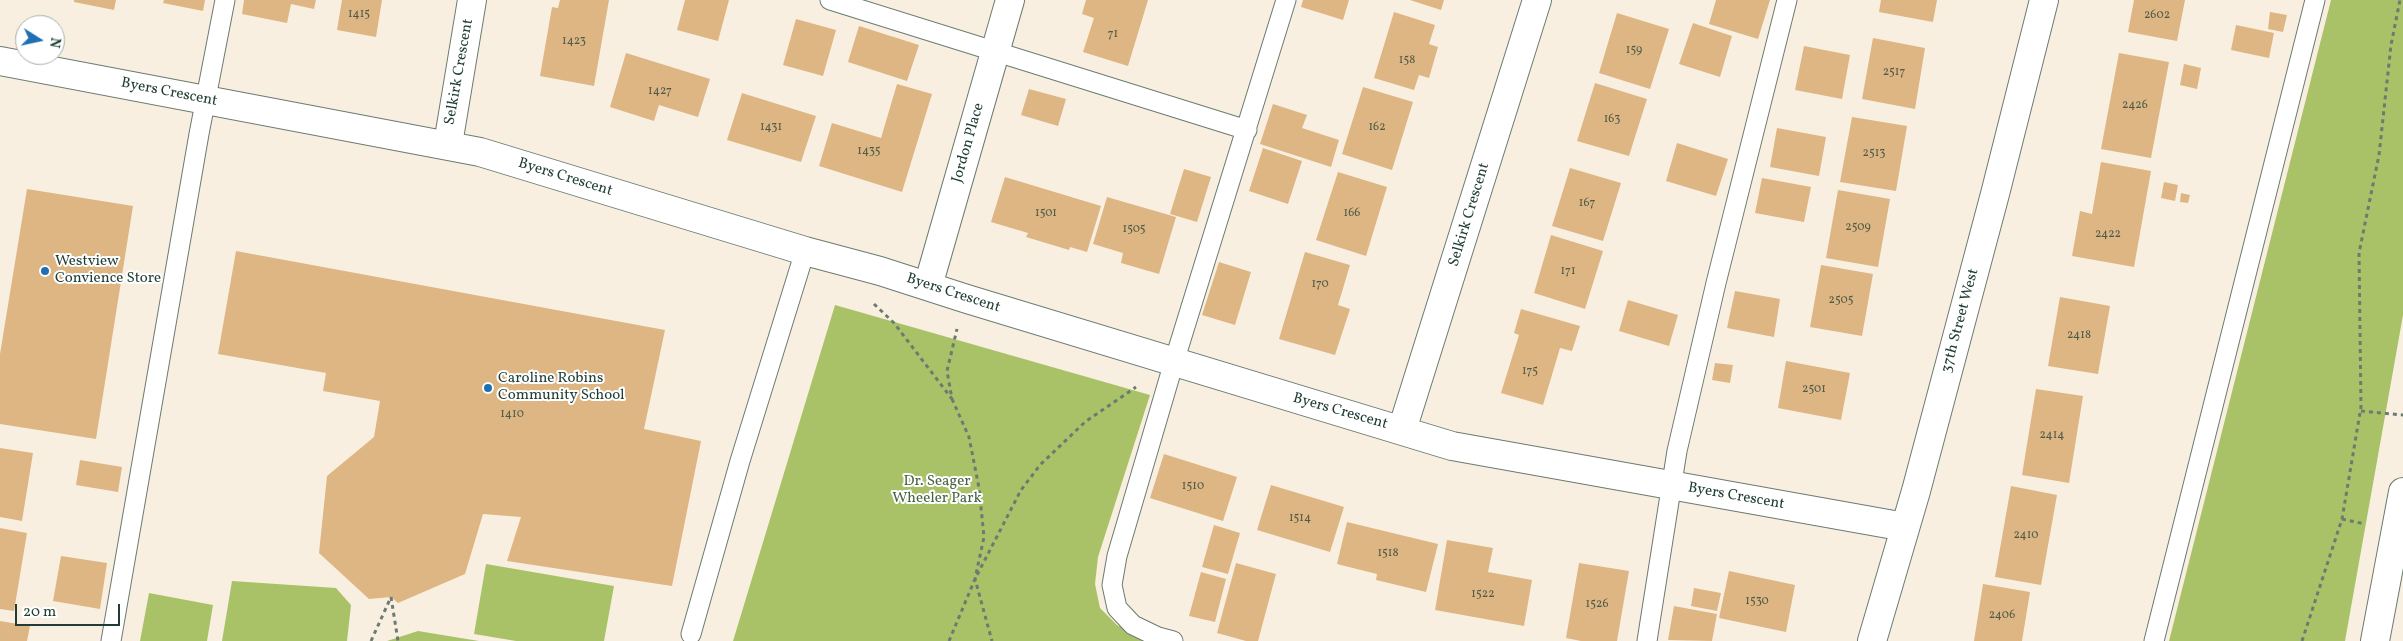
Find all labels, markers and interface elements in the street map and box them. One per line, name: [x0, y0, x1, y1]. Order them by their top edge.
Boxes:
house number: 1415: [348, 8, 370, 22]
house number: 2602: [2144, 9, 2170, 23]
north arrow: [15, 15, 65, 65]
street label: Selkirk Crescent: [442, 17, 478, 127]
house number: 71: [1108, 28, 1118, 42]
house number: 1423: [562, 35, 586, 49]
text: N: [44, 36, 65, 49]
house number: 159: [1626, 44, 1642, 58]
house number: 158: [1399, 54, 1415, 68]
house number: 2517: [1883, 66, 1905, 80]
street label: Byers Crescent: [119, 75, 219, 111]
house number: 1427: [648, 85, 672, 99]
house number: 2426: [2122, 99, 2148, 113]
street label: Jordon Place: [949, 101, 989, 185]
house number: 163: [1604, 113, 1620, 127]
house number: 1431: [760, 121, 782, 135]
house number: 162: [1368, 121, 1386, 135]
house number: 1435: [857, 145, 881, 159]
house number: 2513: [1862, 147, 1886, 161]
street label: Byers Crescent: [516, 155, 614, 201]
street label: Selkirk Crescent: [1446, 161, 1494, 269]
house number: 167: [1579, 197, 1595, 211]
house number: 1501: [1035, 207, 1057, 221]
house number: 166: [1344, 207, 1360, 221]
house number: 2509: [1845, 221, 1871, 235]
house number: 1505: [1122, 223, 1146, 237]
house number: 2422: [2095, 228, 2121, 242]
place label: Westview Convience Store: [55, 253, 161, 288]
marker: Westview Convience Store: [39, 265, 51, 277]
house number: 171: [1560, 265, 1576, 279]
street label: 37th Street West: [1938, 267, 1984, 375]
street label: Byers Crescent: [904, 270, 1002, 318]
house number: 170: [1311, 278, 1329, 292]
house number: 2505: [1829, 294, 1853, 308]
house number: 2418: [2067, 329, 2091, 343]
house number: 175: [1522, 365, 1538, 379]
place label: Caroline Robins Community School: [498, 370, 624, 405]
marker: Caroline Robins Community School: [482, 382, 494, 394]
house number: 2501: [1802, 383, 1826, 397]
street label: Byers Crescent: [1291, 390, 1389, 434]
house number: 1410: [500, 408, 524, 422]
house number: 2414: [2039, 429, 2065, 443]
park label: Dr. Seager Wheeler Park: [892, 473, 982, 508]
house number: 1510: [1182, 480, 1204, 494]
street label: Byers Crescent: [1686, 480, 1786, 514]
house number: 1514: [1289, 512, 1311, 526]
house number: 2410: [2013, 529, 2039, 543]
house number: 1518: [1377, 547, 1399, 561]
house number: 1522: [1471, 588, 1495, 602]
scale bar: [18, 594, 122, 626]
house number: 1530: [1745, 595, 1769, 609]
house number: 1526: [1586, 598, 1608, 612]
text: 20 m: [23, 602, 56, 623]
house number: 2406: [1989, 609, 2015, 623]

